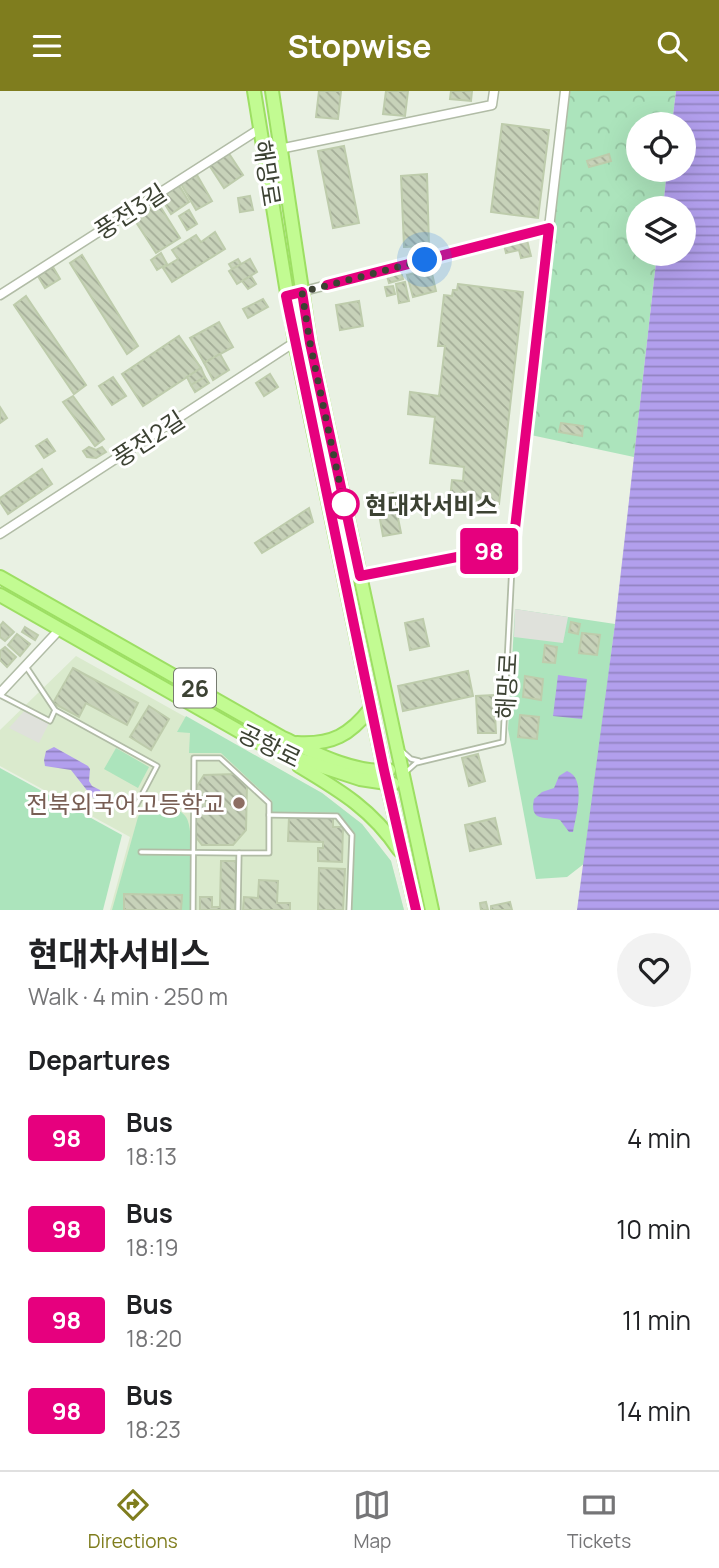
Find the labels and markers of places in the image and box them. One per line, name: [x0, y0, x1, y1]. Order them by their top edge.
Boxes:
place label: 현대차서비스: [365, 488, 497, 521]
marker: 현대차서비스: [329, 489, 359, 519]
place label: 전북외국어고등학교: [26, 787, 225, 820]
marker: 전북외국어고등학교: [231, 795, 247, 811]

